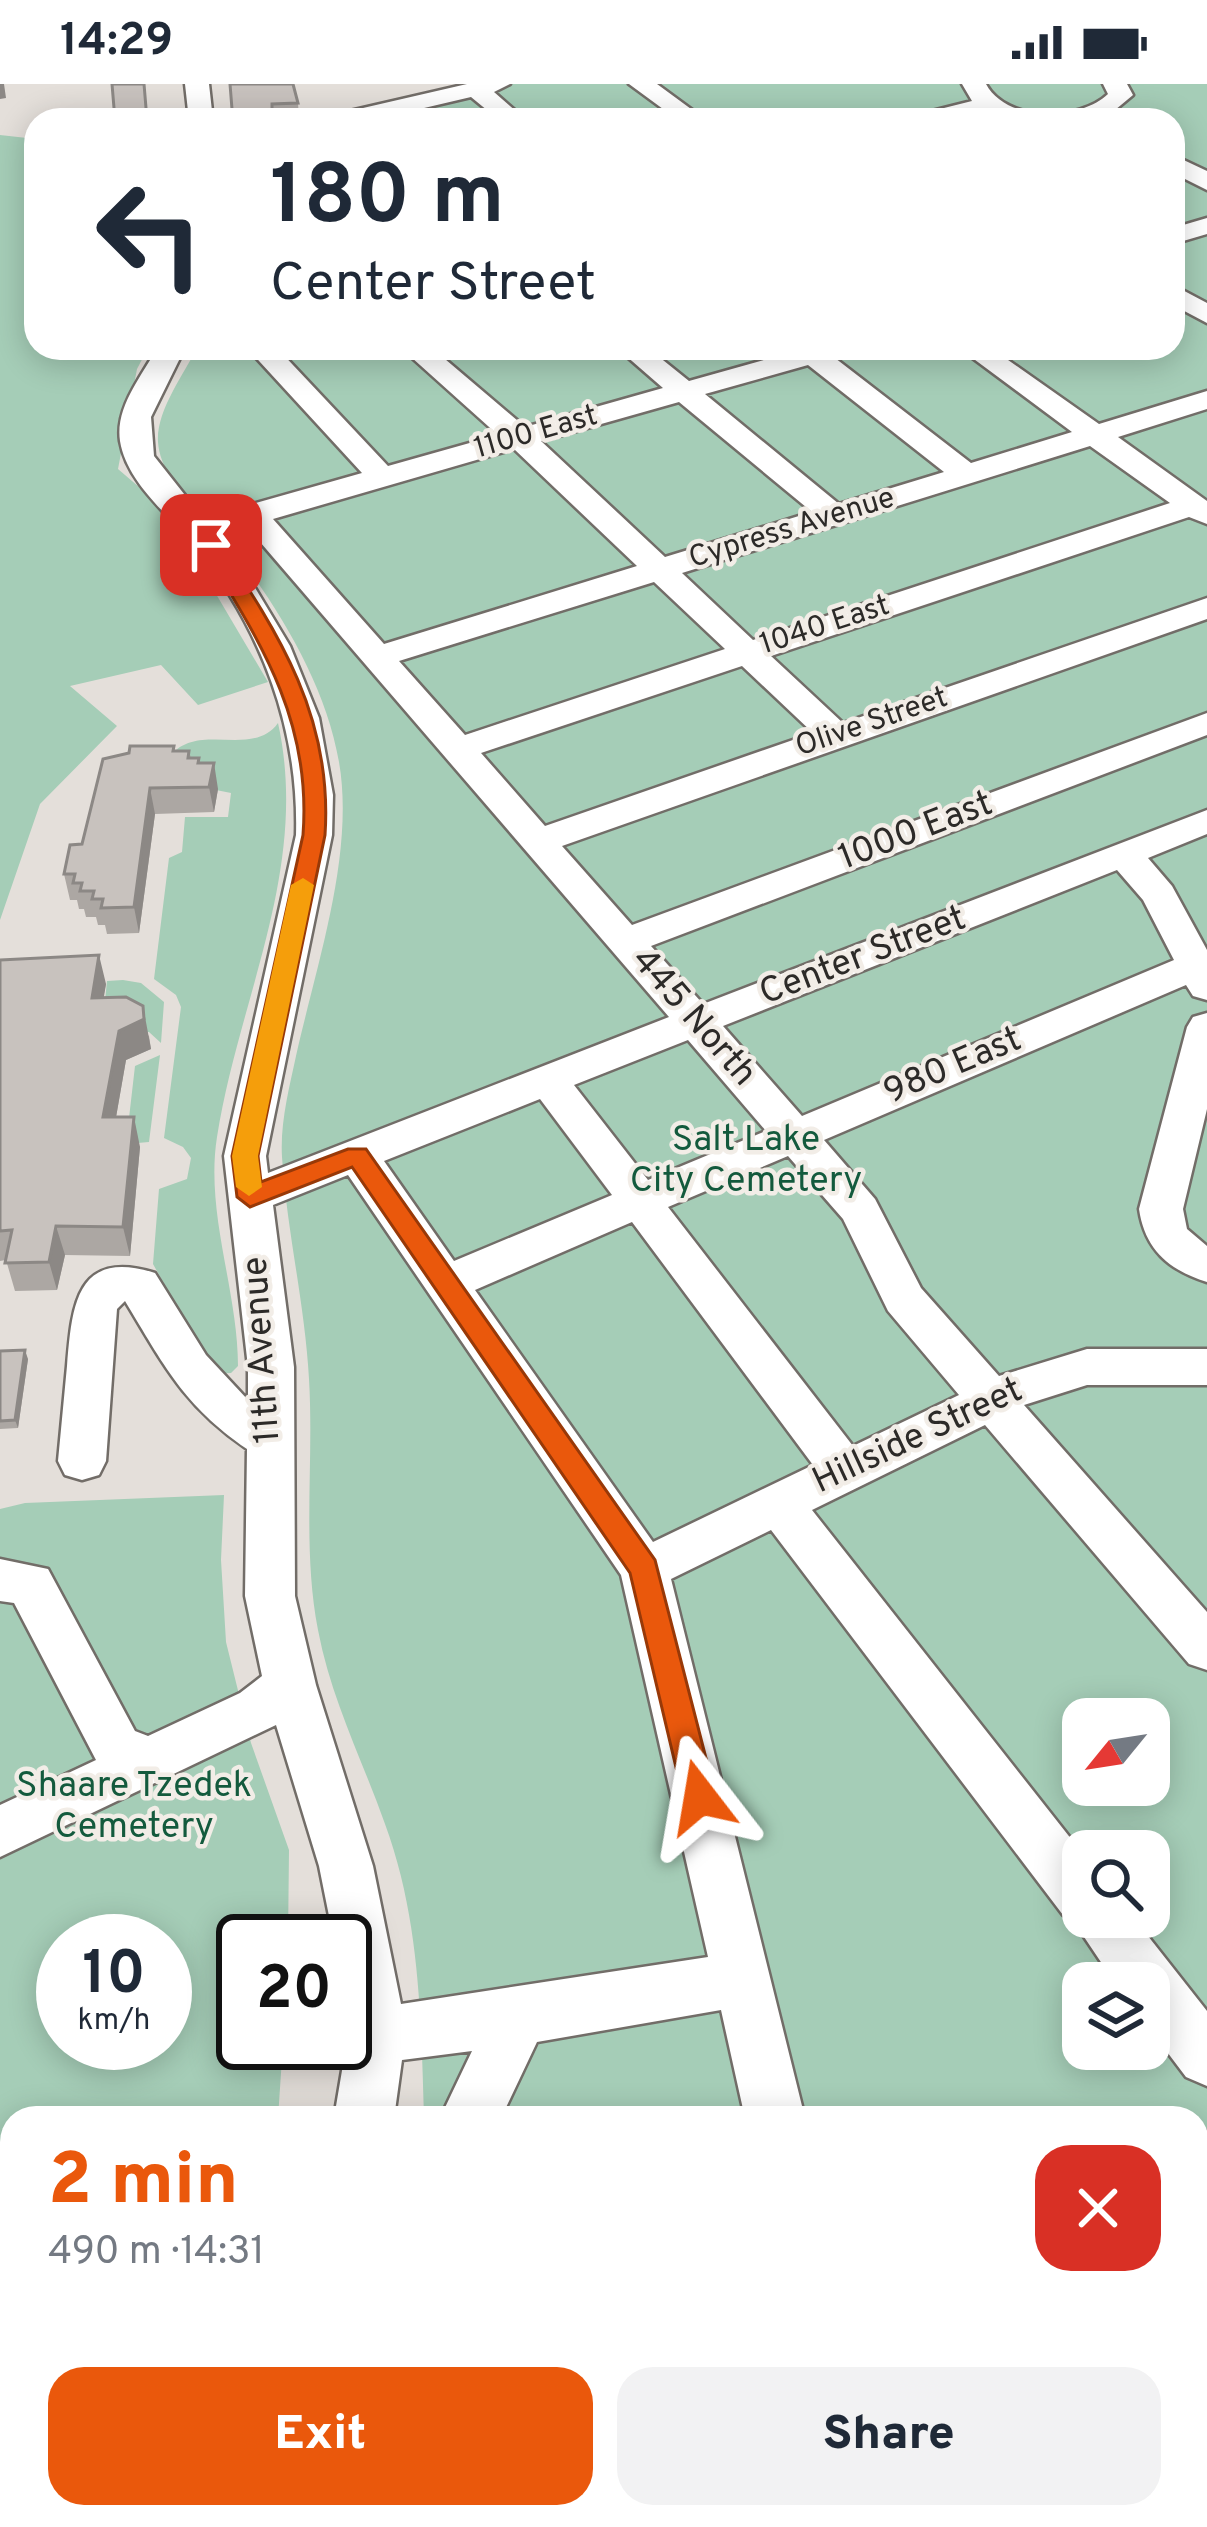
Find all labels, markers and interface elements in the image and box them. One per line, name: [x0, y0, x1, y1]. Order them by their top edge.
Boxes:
text: 14:29: [60, 14, 173, 71]
text: 180 m: [270, 147, 505, 253]
icon: left: [72, 156, 228, 312]
text: Center Street: [270, 251, 596, 320]
street label: 1100 East: [470, 398, 602, 468]
street label: Cypress Avenue: [685, 480, 899, 578]
pin: [160, 494, 262, 596]
icon: arrive: [178, 512, 244, 578]
street label: 1040 East: [756, 588, 894, 664]
street label: Olive Street: [791, 680, 953, 766]
street label: 1000 East: [833, 782, 999, 882]
street label: Center Street: [753, 897, 973, 1017]
street label: 445 North: [620, 939, 766, 1097]
street label: 980 East: [877, 1017, 1029, 1117]
park label: Salt Lake City Cemetery: [630, 1118, 862, 1205]
street label: 11th Avenue: [234, 1255, 292, 1445]
street label: Hillside Street: [806, 1368, 1030, 1506]
north arrow: [1062, 1698, 1170, 1806]
map controls: [1062, 1698, 1170, 2070]
position arrow: [637, 1734, 763, 1860]
park label: Shaare Tzedek Cemetery: [16, 1764, 252, 1851]
button: search: [1062, 1830, 1170, 1938]
speed limit sign: 20: [216, 1914, 372, 2070]
text: 10: [82, 1939, 146, 2015]
button: layers: [1062, 1962, 1170, 2070]
text: km/h: [78, 2003, 150, 2040]
text: 2 min: [48, 2138, 238, 2230]
button: close: [1035, 2145, 1161, 2271]
text: 490 m · 14:31: [48, 2229, 265, 2278]
button: Exit: [48, 2367, 593, 2505]
button: Share: [617, 2367, 1161, 2505]

